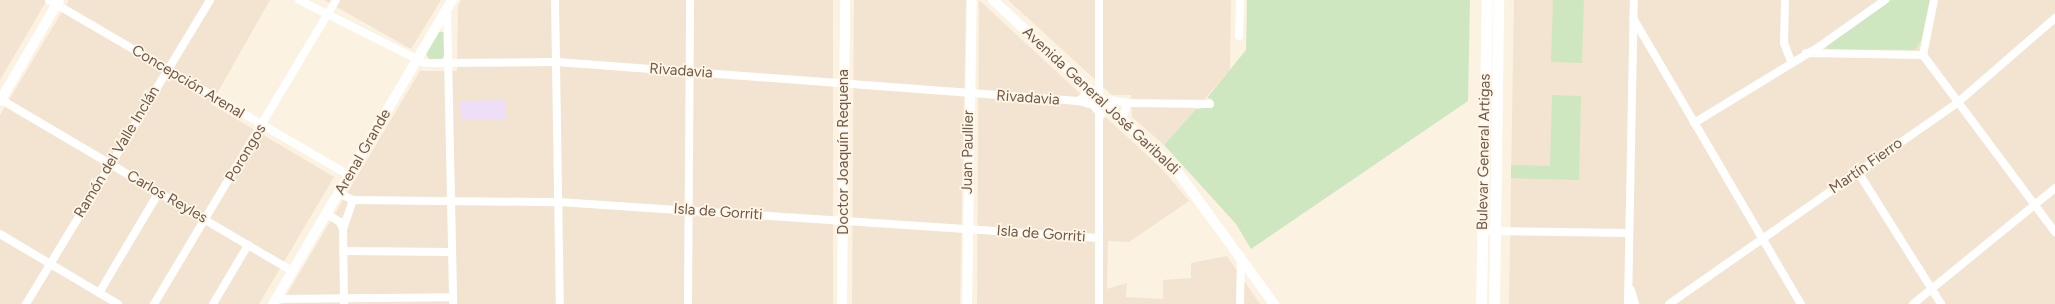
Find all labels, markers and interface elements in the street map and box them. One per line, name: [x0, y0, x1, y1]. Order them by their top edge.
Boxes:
street label: Avenida General José Garibaldi: [1019, 23, 1183, 179]
street label: Concepción Arenal: [128, 41, 248, 123]
street label: Rivadavia: [649, 60, 713, 82]
street label: Doctor Joaquín Requena: [835, 69, 853, 235]
street label: Bulevar General Artigas: [1474, 74, 1494, 230]
street label: Ramón del Valle Inclán: [71, 83, 163, 221]
street label: Rivadavia: [996, 87, 1060, 109]
street label: Arenal Grande: [331, 106, 395, 198]
street label: Juan Paullier: [958, 110, 978, 194]
street label: Porongos: [222, 121, 270, 185]
street label: Martín Fierro: [1826, 134, 1906, 198]
street label: Carlos Reyles: [124, 167, 210, 227]
street label: Isla de Gorriti: [673, 200, 763, 224]
street label: Isla de Gorriti: [996, 222, 1086, 246]

